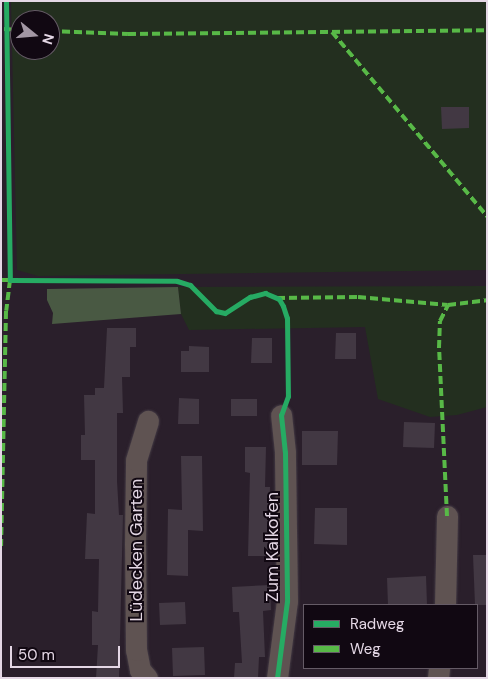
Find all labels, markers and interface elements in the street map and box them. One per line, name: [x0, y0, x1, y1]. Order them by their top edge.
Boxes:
north arrow: [10, 10, 60, 60]
text: N: [38, 32, 58, 47]
street label: Lüdecken Garten: [125, 479, 147, 621]
street label: Zum Kalkofen: [261, 492, 283, 602]
legend: [303, 604, 478, 669]
text: Radweg: [350, 614, 404, 634]
scale bar: [12, 636, 122, 668]
text: Weg: [350, 639, 381, 659]
text: 50 m: [18, 645, 55, 665]

